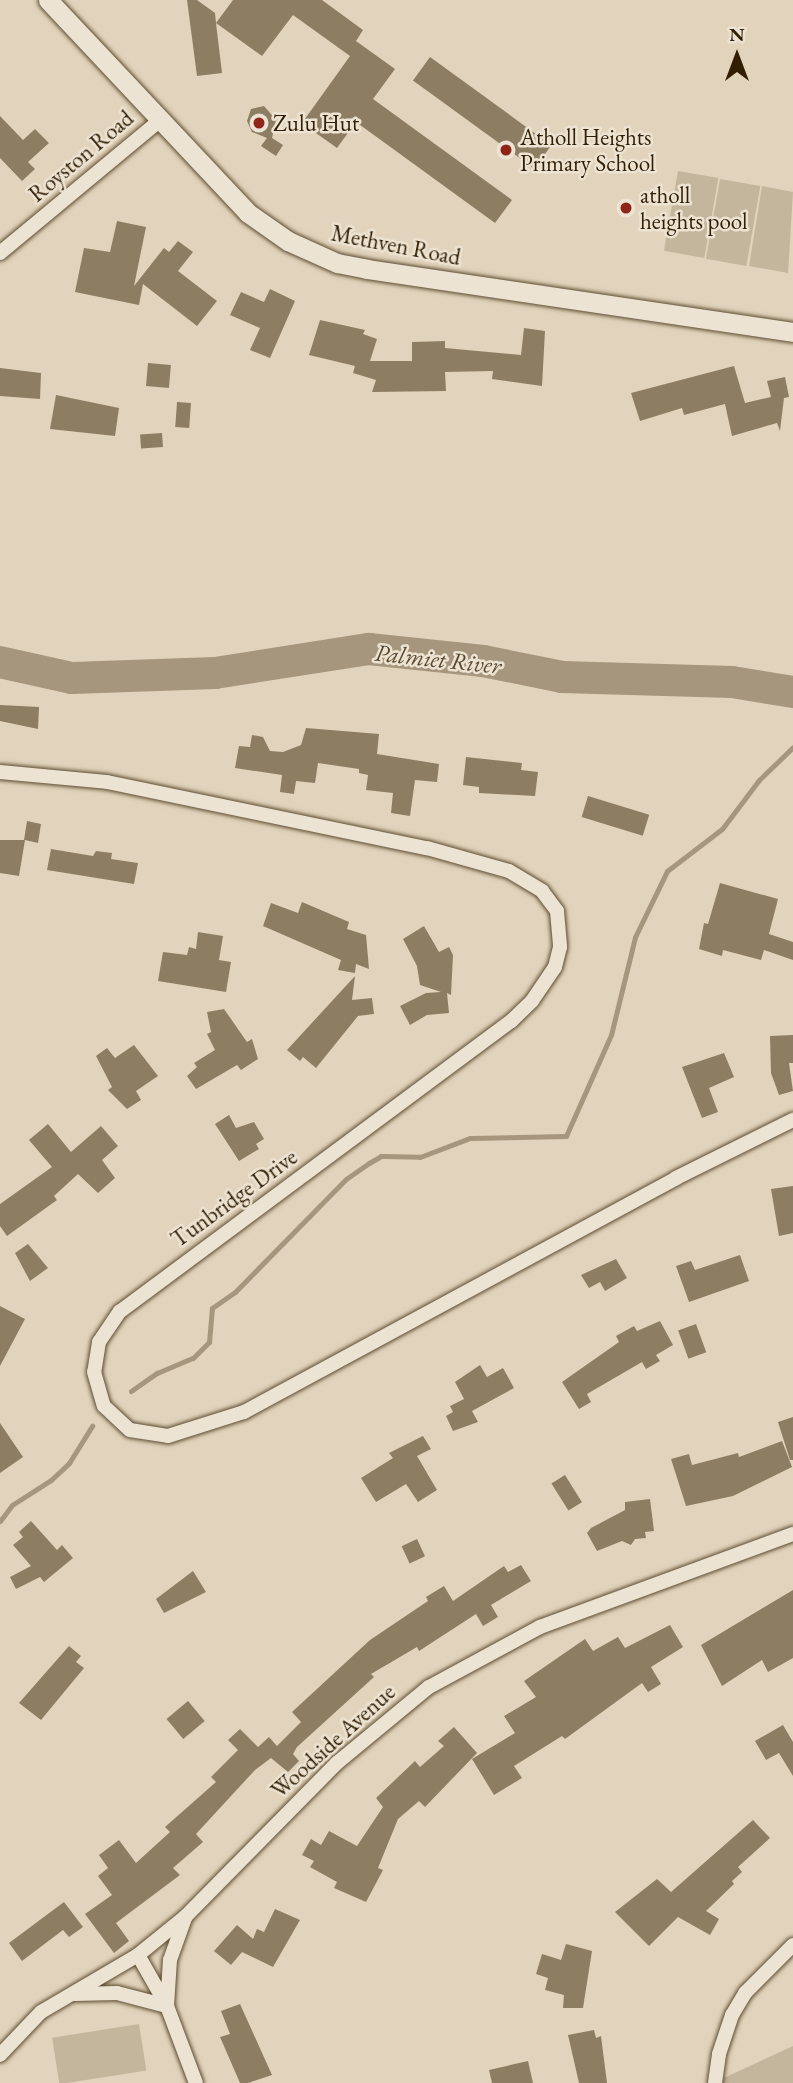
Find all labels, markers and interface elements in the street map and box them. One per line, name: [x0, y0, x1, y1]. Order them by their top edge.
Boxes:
north arrow: [702, 21, 772, 91]
text: N: [729, 22, 745, 47]
street label: Royston Road: [23, 104, 139, 208]
place label: Zulu Hut: [273, 109, 359, 137]
marker: Zulu Hut: [251, 115, 267, 131]
place label: Atholl Heights Primary School: [520, 123, 655, 177]
marker: Atholl Heights Primary School: [498, 142, 514, 158]
place label: atholl heights pool: [640, 181, 747, 235]
marker: atholl heights pool: [618, 200, 634, 216]
street label: Methven Road: [329, 219, 463, 271]
water label: Palmiet River: [373, 638, 503, 680]
street label: Tunbridge Drive: [166, 1143, 302, 1253]
street label: Woodside Avenue: [265, 1678, 401, 1804]

